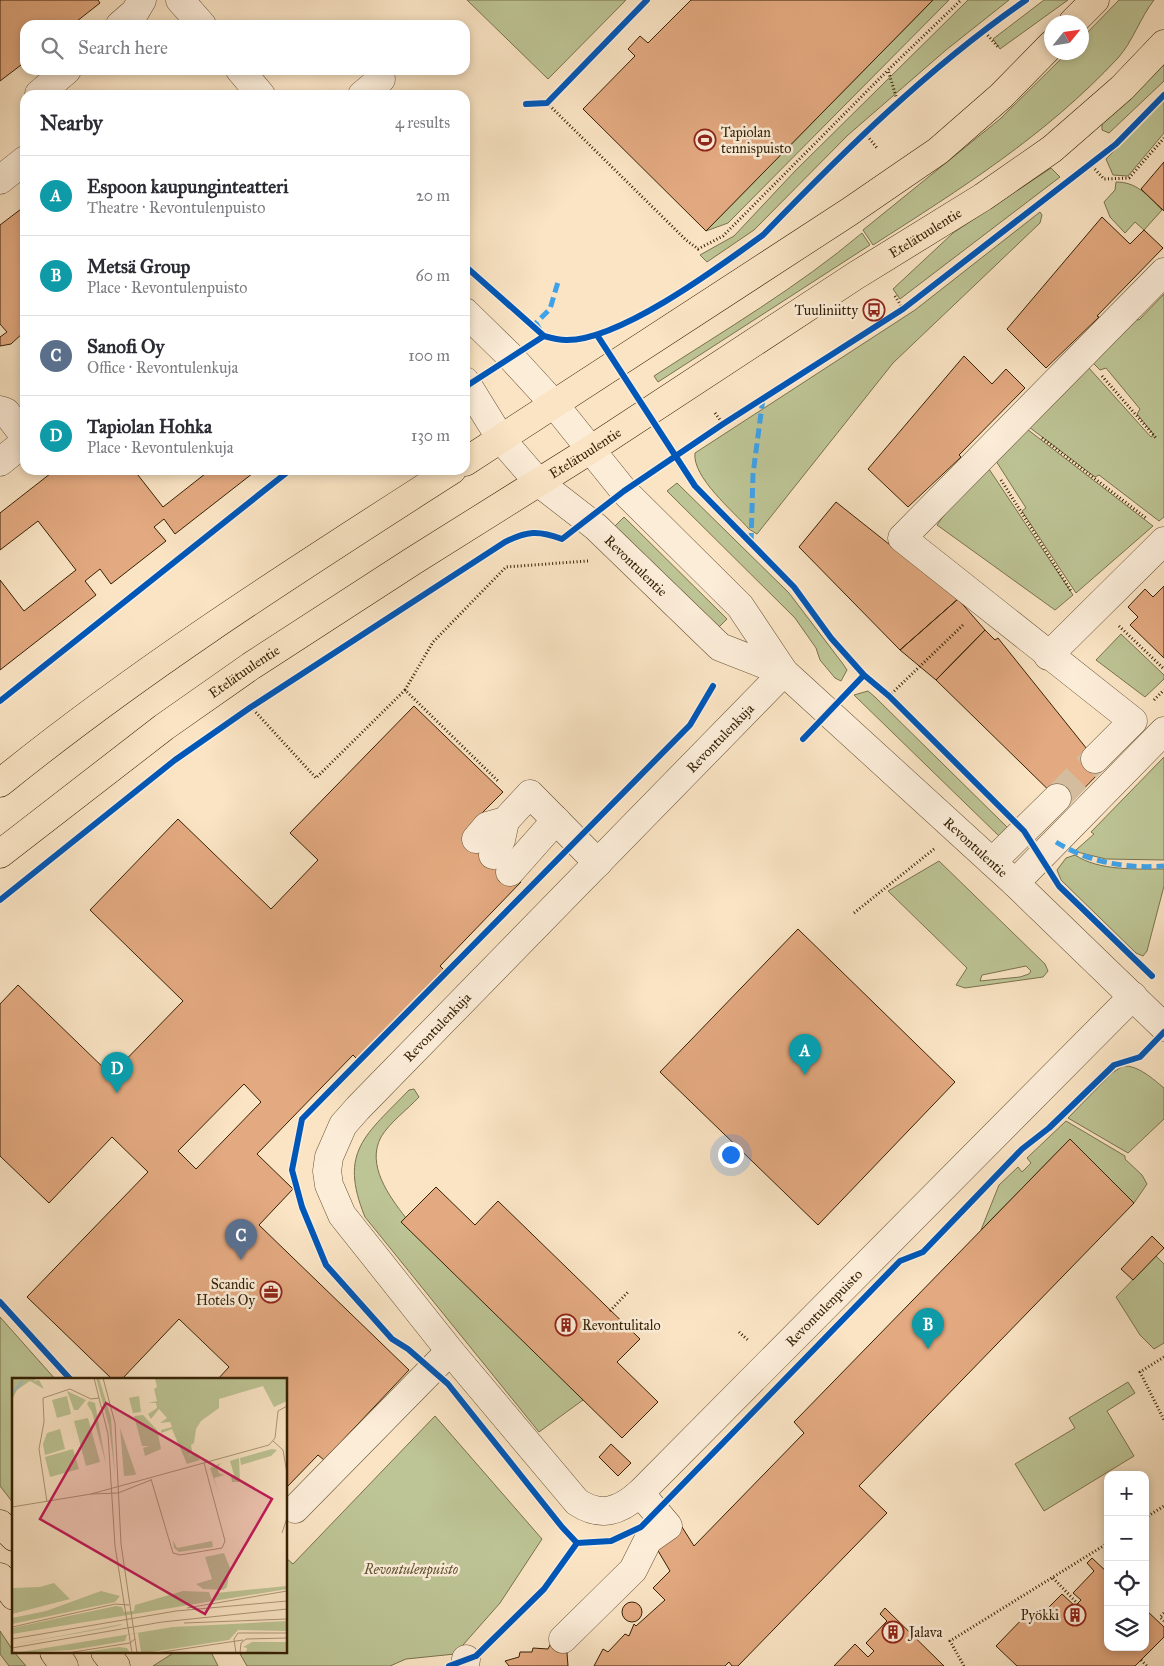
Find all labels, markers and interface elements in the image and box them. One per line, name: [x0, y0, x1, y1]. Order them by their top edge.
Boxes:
north arrow: [1044, 15, 1089, 60]
search box: [20, 20, 470, 75]
icon: search: [38, 34, 66, 62]
text: Search here: [78, 36, 168, 59]
text: Nearby: [40, 110, 103, 136]
text: 4 results: [395, 113, 450, 132]
place label: Tapiolan tennispuisto: [721, 124, 791, 157]
sports icon: Tapiolan tennispuisto: [693, 128, 717, 152]
text: Espoon kaupunginteatteri: [87, 175, 288, 198]
text: A: [51, 186, 61, 205]
text: 20 m: [416, 186, 450, 205]
text: Theatre · Revontulenpuisto: [87, 198, 265, 217]
street label: Etelätuulentie: [886, 204, 965, 262]
text: Metsä Group: [87, 255, 190, 278]
text: B: [51, 266, 61, 285]
text: 60 m: [416, 266, 450, 285]
text: Place · Revontulenpuisto: [87, 278, 248, 297]
bus stop icon: Tuuliniitty: [862, 298, 886, 322]
place label: Tuuliniitty: [794, 302, 858, 319]
text: Sanofi Oy: [87, 335, 164, 358]
text: C: [51, 346, 61, 365]
text: 100 m: [408, 346, 450, 365]
text: Office · Revontulenkuja: [87, 358, 238, 377]
text: Tapiolan Hohka: [87, 415, 212, 438]
street label: Etelätuulentie: [546, 424, 625, 482]
text: D: [50, 426, 62, 445]
text: 130 m: [411, 426, 450, 445]
text: Place · Revontulenkuja: [87, 438, 234, 457]
street label: Revontulentie: [601, 532, 671, 600]
street label: Etelätuulentie: [206, 642, 283, 702]
street label: Revontulenkuja: [683, 700, 758, 777]
street label: Revontulentie: [940, 814, 1011, 881]
street label: Revontulenkuja: [400, 989, 475, 1066]
pin: A: [789, 1034, 821, 1075]
pin: D: [101, 1052, 133, 1093]
your location: [718, 1142, 744, 1168]
pin: C: [225, 1219, 257, 1260]
street label: Revontulenpuisto: [782, 1266, 866, 1350]
place label: Scandic Hotels Oy: [196, 1276, 255, 1309]
office icon: Scandic Hotels Oy: [259, 1280, 283, 1304]
pin: B: [912, 1308, 944, 1349]
building icon: Revontulitalo: [554, 1313, 578, 1337]
place label: Revontulitalo: [582, 1317, 661, 1334]
inset map: [12, 1378, 288, 1654]
map controls: [1104, 1471, 1149, 1651]
button: +: [1104, 1471, 1149, 1516]
button: −: [1104, 1516, 1149, 1561]
park label: Revontulenpuisto: [363, 1561, 458, 1579]
button: locate: [1104, 1561, 1149, 1606]
building icon: Pyökki: [1063, 1603, 1087, 1627]
button: layers: [1104, 1606, 1149, 1651]
place label: Pyökki: [1021, 1607, 1059, 1624]
building icon: Jalava: [881, 1620, 905, 1644]
place label: Jalava: [907, 1624, 942, 1642]

